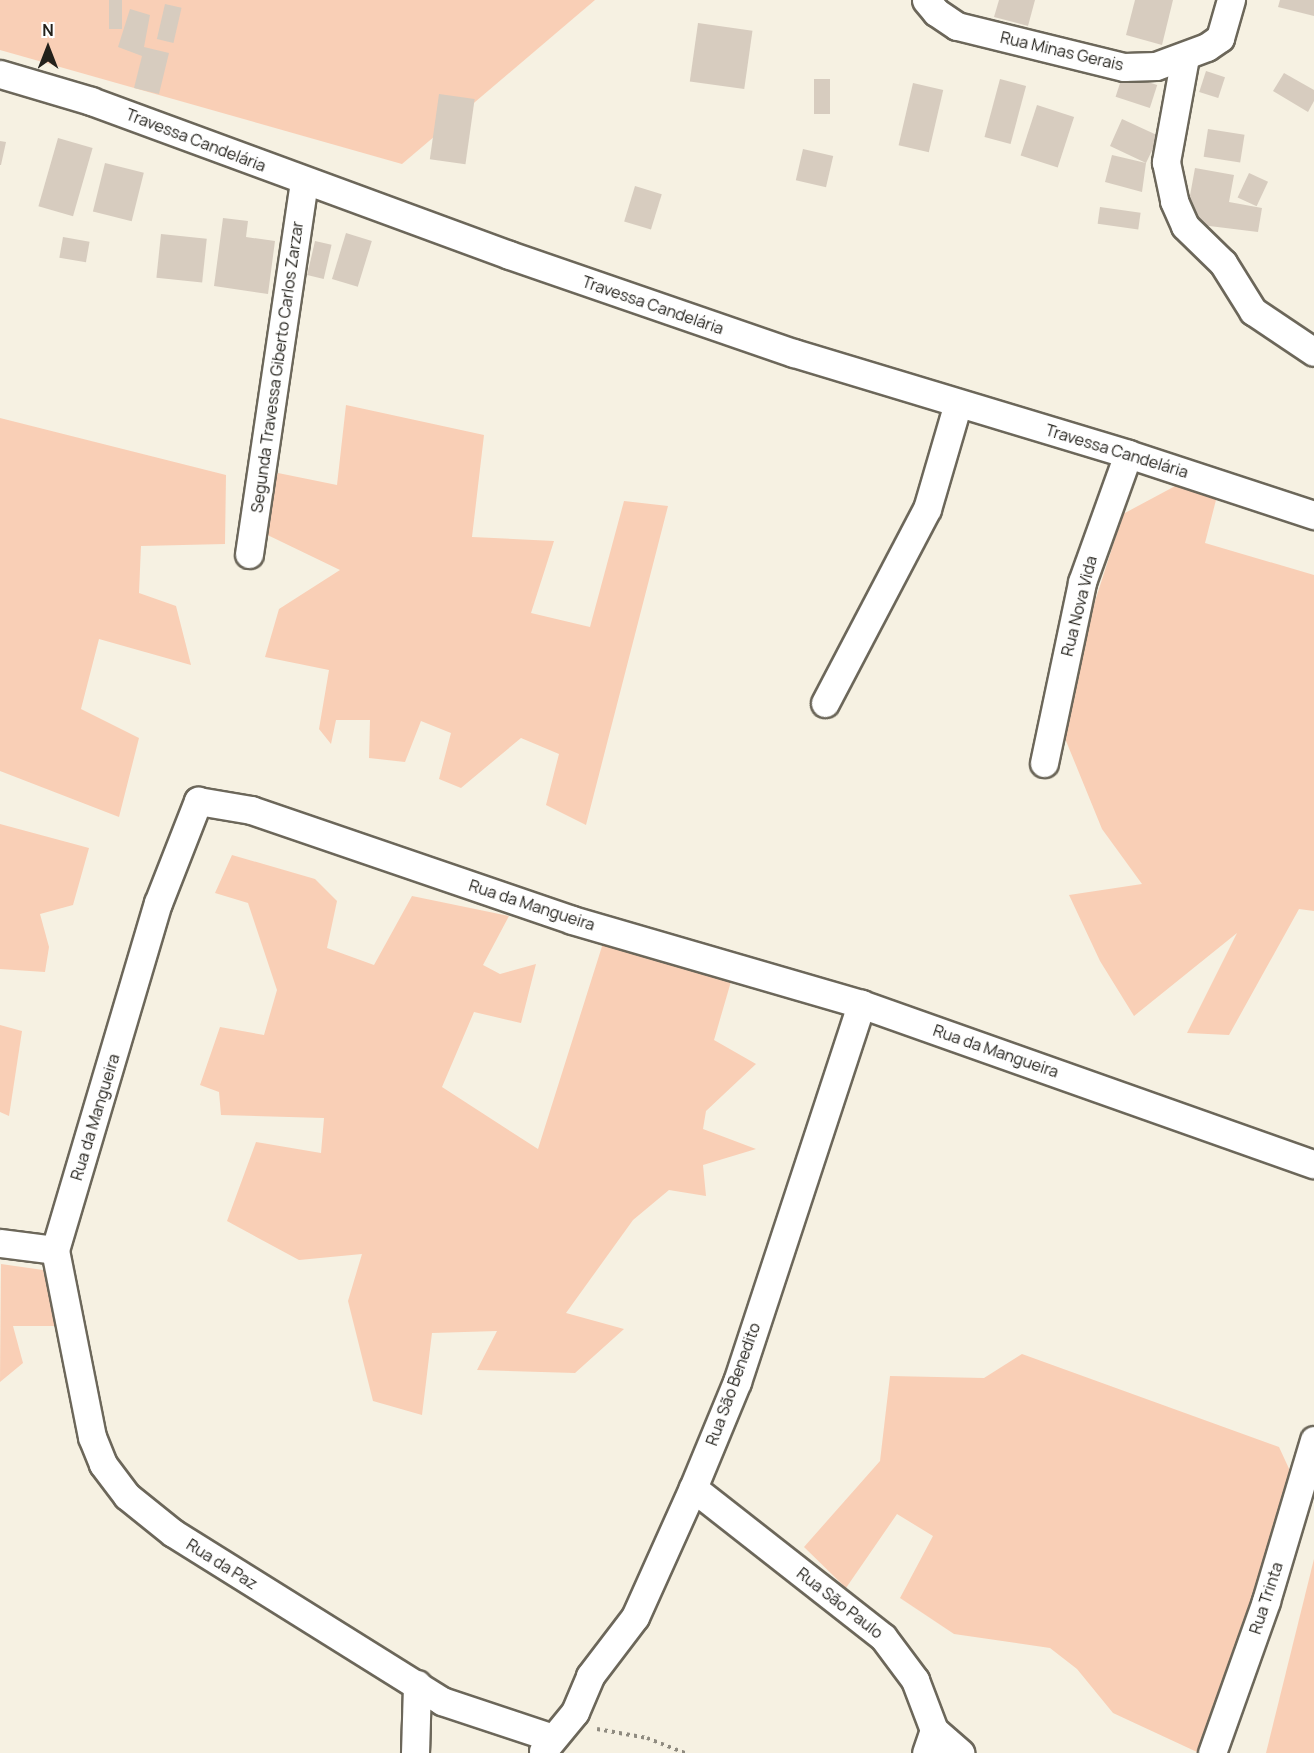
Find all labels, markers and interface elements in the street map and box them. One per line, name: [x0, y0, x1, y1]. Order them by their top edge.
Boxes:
north arrow: [18, 18, 78, 78]
text: N: [42, 19, 54, 41]
street label: Rua Minas Gerais: [998, 27, 1126, 75]
street label: Travessa Candelária: [123, 104, 269, 176]
street label: Segunda Travessa Giberto Carlos Zarzar: [247, 220, 307, 514]
street label: Travessa Candelária: [580, 272, 726, 338]
street label: Travessa Candelária: [1043, 420, 1191, 482]
street label: Rua Nova Vida: [1057, 554, 1101, 658]
street label: Rua da Mangueira: [467, 876, 597, 934]
street label: Rua da Mangueira: [931, 1021, 1061, 1081]
street label: Rua da Mangueira: [67, 1051, 123, 1183]
street label: Rua São Benedito: [702, 1320, 764, 1448]
street label: Rua da Paz: [183, 1535, 261, 1593]
street label: Rua Trinta: [1245, 1559, 1287, 1637]
street label: Rua São Paulo: [793, 1563, 887, 1643]

